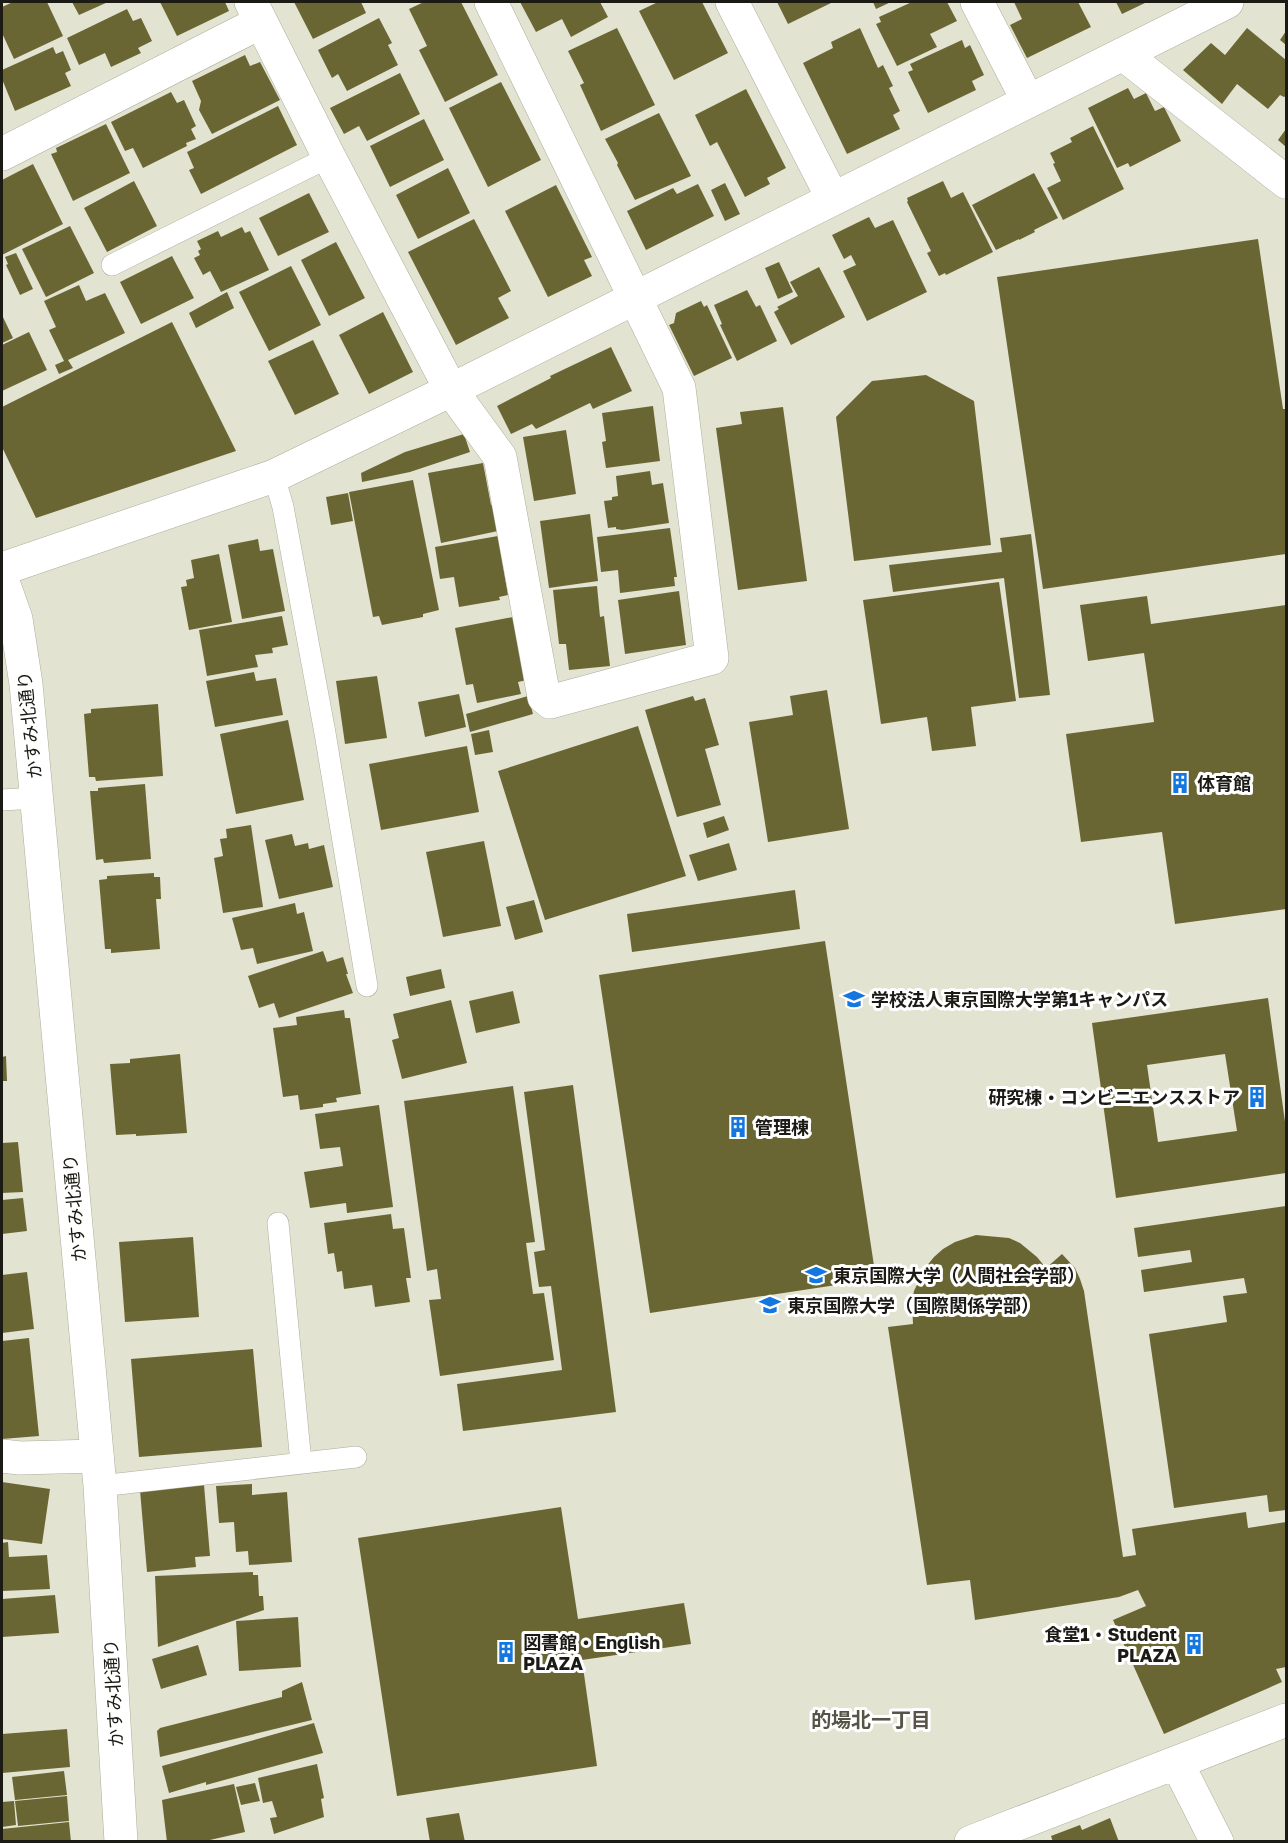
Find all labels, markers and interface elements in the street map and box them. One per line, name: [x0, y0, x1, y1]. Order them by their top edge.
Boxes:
street label: かすみ北通り: [12, 670, 46, 780]
building icon: 体育館: [1168, 771, 1192, 795]
place label: 体育館: [1197, 772, 1251, 794]
school or university icon: 学校法人東京国際大学第1キャンパス: [842, 987, 866, 1011]
place label: 学校法人東京国際大学第1キャンパス: [871, 988, 1168, 1010]
building icon: 研究棟・コンビニエンスストア: [1245, 1085, 1269, 1109]
place label: 研究棟・コンビニエンスストア: [988, 1086, 1240, 1108]
building icon: 管理棟: [726, 1115, 750, 1139]
place label: 管理棟: [755, 1116, 809, 1138]
street label: かすみ北通り: [58, 1153, 90, 1263]
school or university icon: 東京国際大学（人間社会学部）: [804, 1263, 828, 1287]
place label: 東京国際大学（人間社会学部）: [833, 1264, 1085, 1286]
school or university icon: 東京国際大学（国際関係学部）: [758, 1293, 782, 1317]
place label: 東京国際大学（国際関係学部）: [787, 1294, 1039, 1316]
place label: 食堂1・Student PLAZA: [1044, 1623, 1177, 1666]
place label: 図書館・English PLAZA: [523, 1631, 660, 1674]
building icon: 食堂1・Student PLAZA: [1182, 1632, 1206, 1656]
street label: かすみ北通り: [99, 1638, 127, 1748]
building icon: 図書館・English PLAZA: [494, 1640, 518, 1664]
district label: 的場北一丁目: [811, 1707, 931, 1731]

